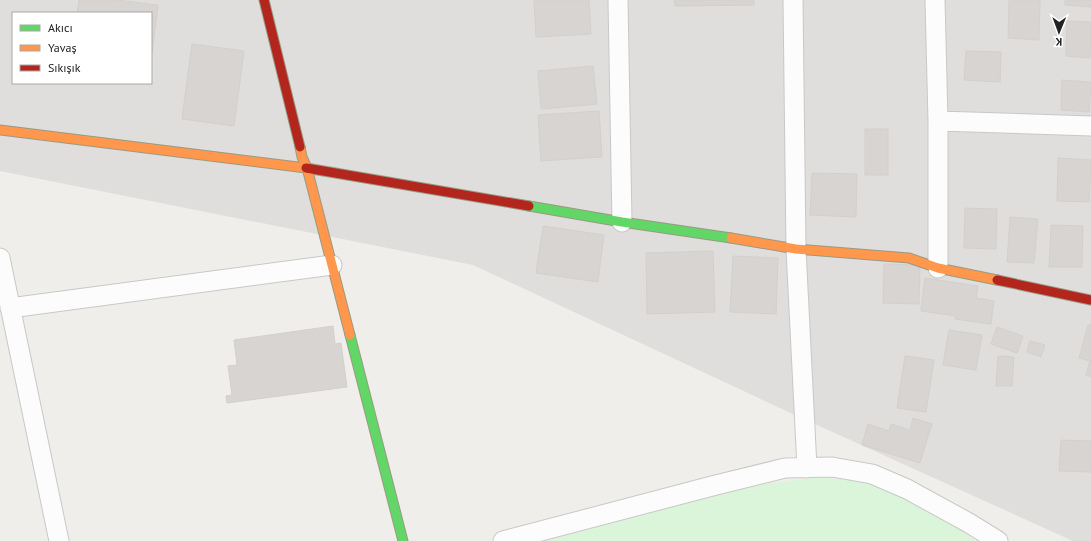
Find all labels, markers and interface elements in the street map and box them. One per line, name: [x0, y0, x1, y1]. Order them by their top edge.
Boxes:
legend: [12, 12, 152, 84]
north arrow: [1039, 12, 1079, 52]
text: Akıcı: [48, 20, 73, 35]
text: K: [1055, 35, 1062, 49]
text: Yavaş: [48, 40, 77, 55]
text: Sıkışık: [48, 60, 81, 75]

